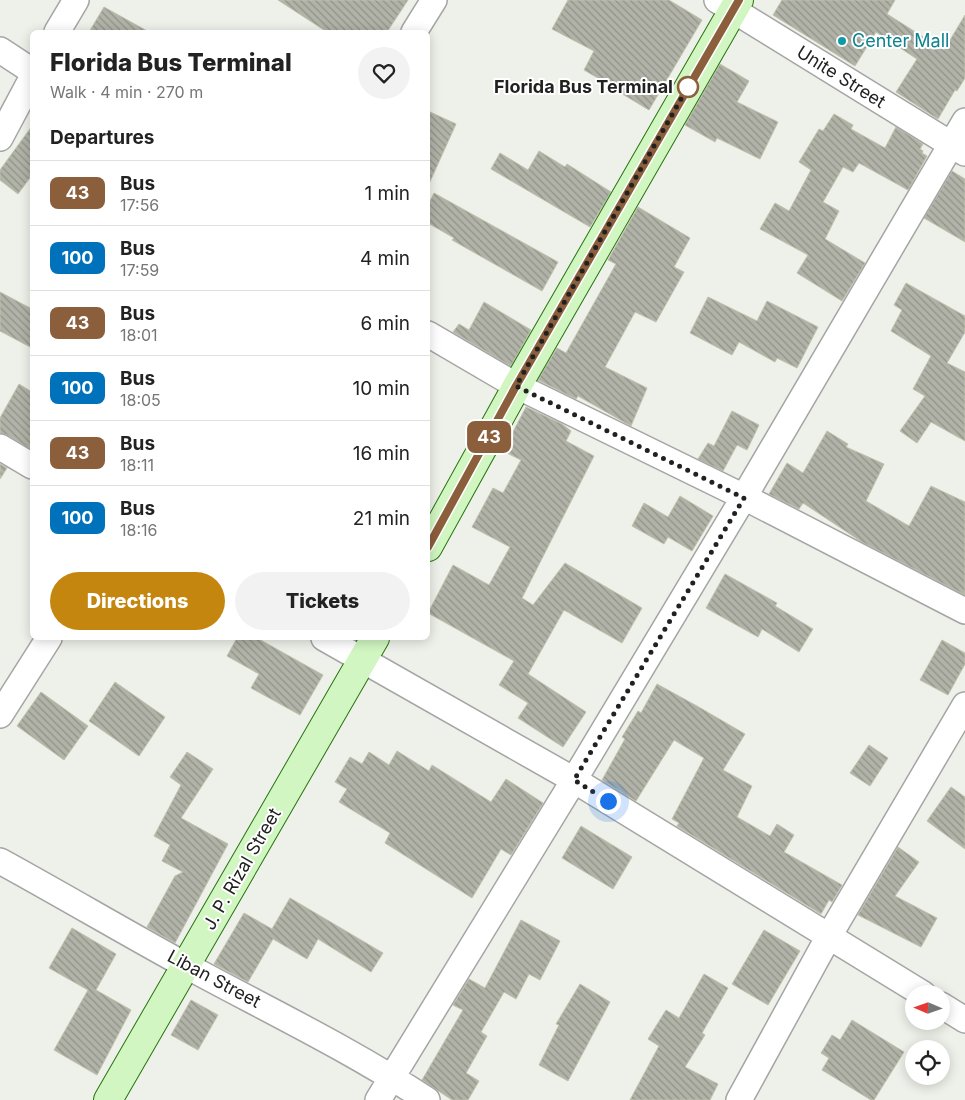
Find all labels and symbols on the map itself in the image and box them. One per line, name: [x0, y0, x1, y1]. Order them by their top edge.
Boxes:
place label: Center Mall: [852, 30, 949, 51]
marker: Center Mall: [836, 35, 848, 47]
street label: Unite Street: [793, 41, 890, 112]
place label: Florida Bus Terminal: [494, 76, 673, 97]
marker: Florida Bus Terminal: [677, 76, 699, 98]
line badge: 43: [466, 421, 512, 453]
your location: [596, 789, 621, 814]
street label: J. P. Rizal Street: [198, 804, 285, 933]
street label: Liban Street: [164, 945, 264, 1012]
north arrow: [905, 985, 950, 1030]

